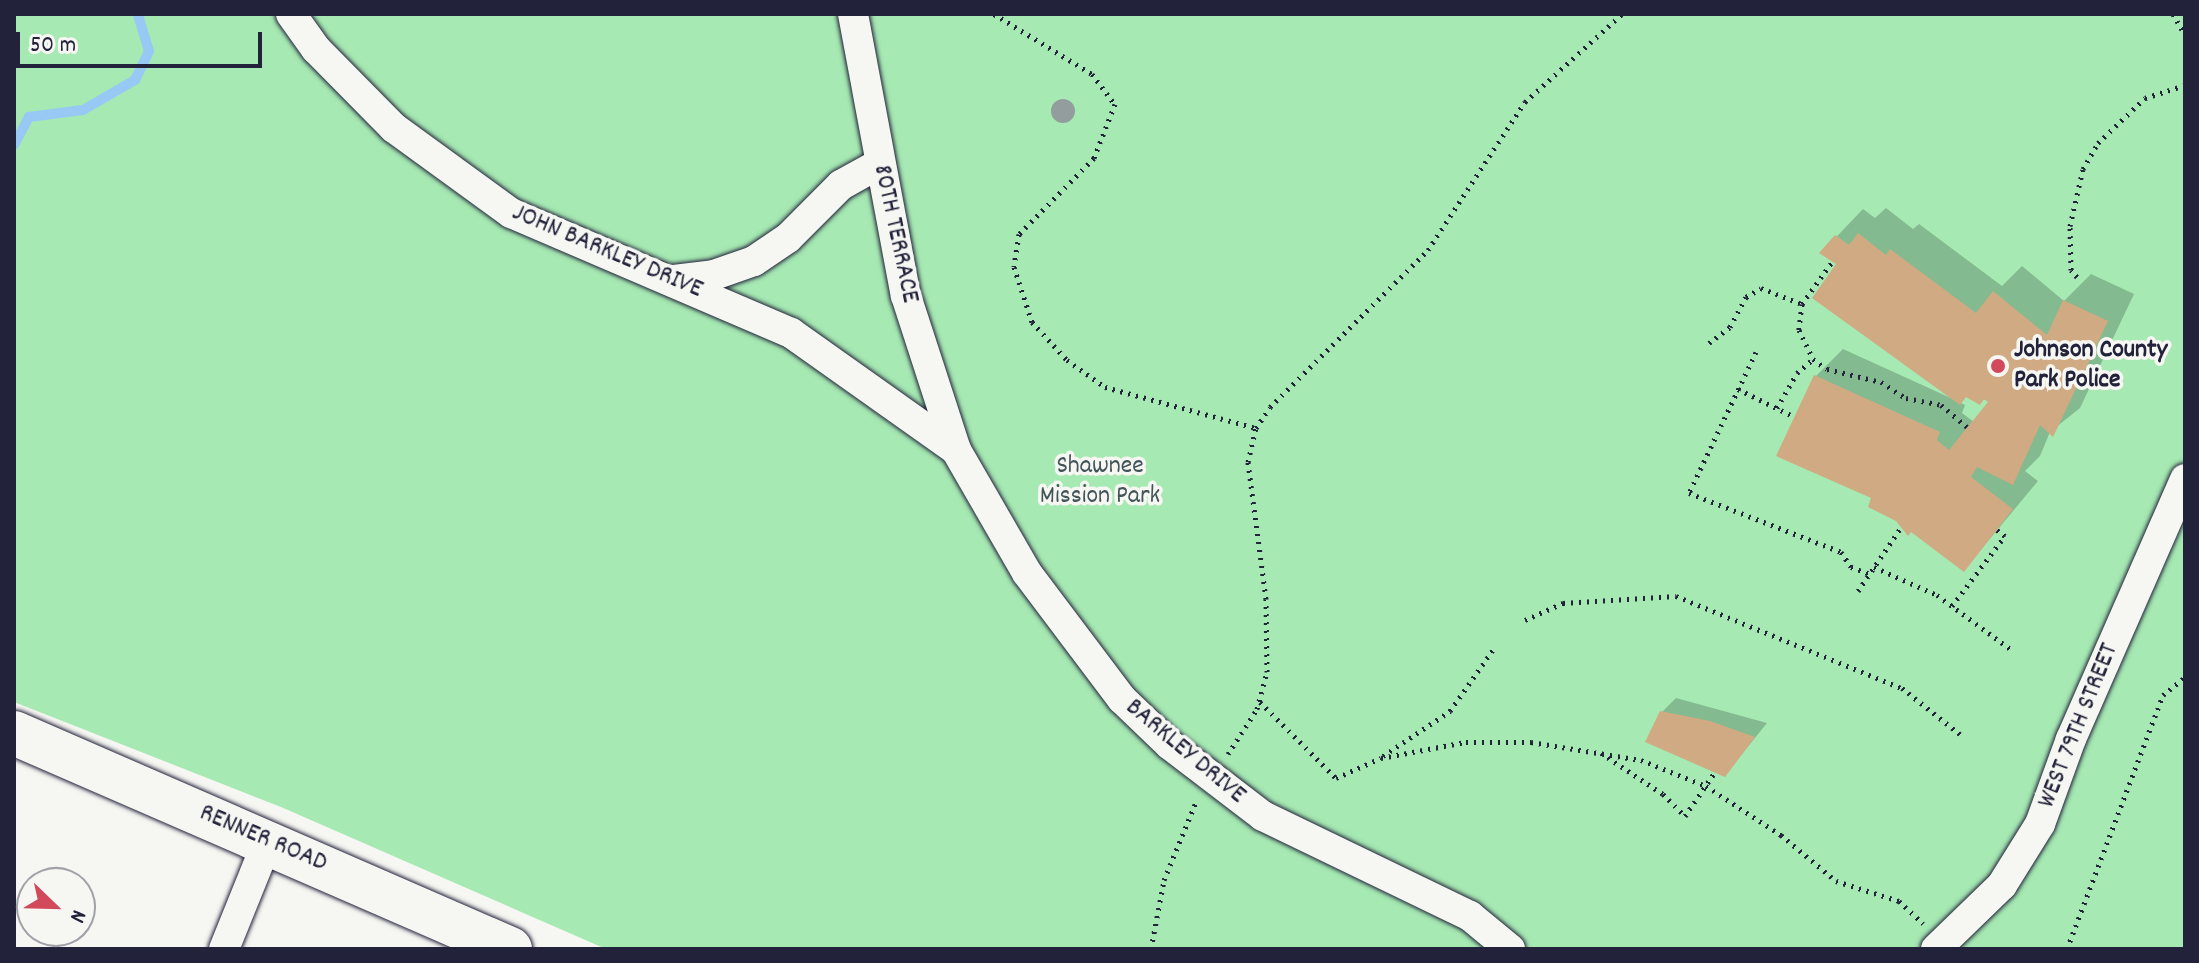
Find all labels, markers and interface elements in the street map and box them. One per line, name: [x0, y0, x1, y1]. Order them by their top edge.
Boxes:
scale bar: [20, 16, 266, 66]
text: 50 m: [30, 29, 76, 63]
street label: 80TH TERRACE: [865, 162, 925, 306]
street label: JOHN BARKLEY DRIVE: [507, 198, 707, 306]
place label: Johnson County Park Police: [2014, 335, 2167, 396]
marker: Johnson County Park Police: [1989, 357, 2007, 375]
park label: Shawnee Mission Park: [1040, 451, 1160, 512]
street label: WEST 79TH STREET: [2032, 639, 2126, 813]
street label: BARKLEY DRIVE: [1118, 693, 1252, 811]
street label: RENNER ROAD: [194, 798, 332, 880]
north arrow: [16, 867, 96, 947]
text: N: [60, 905, 93, 927]

